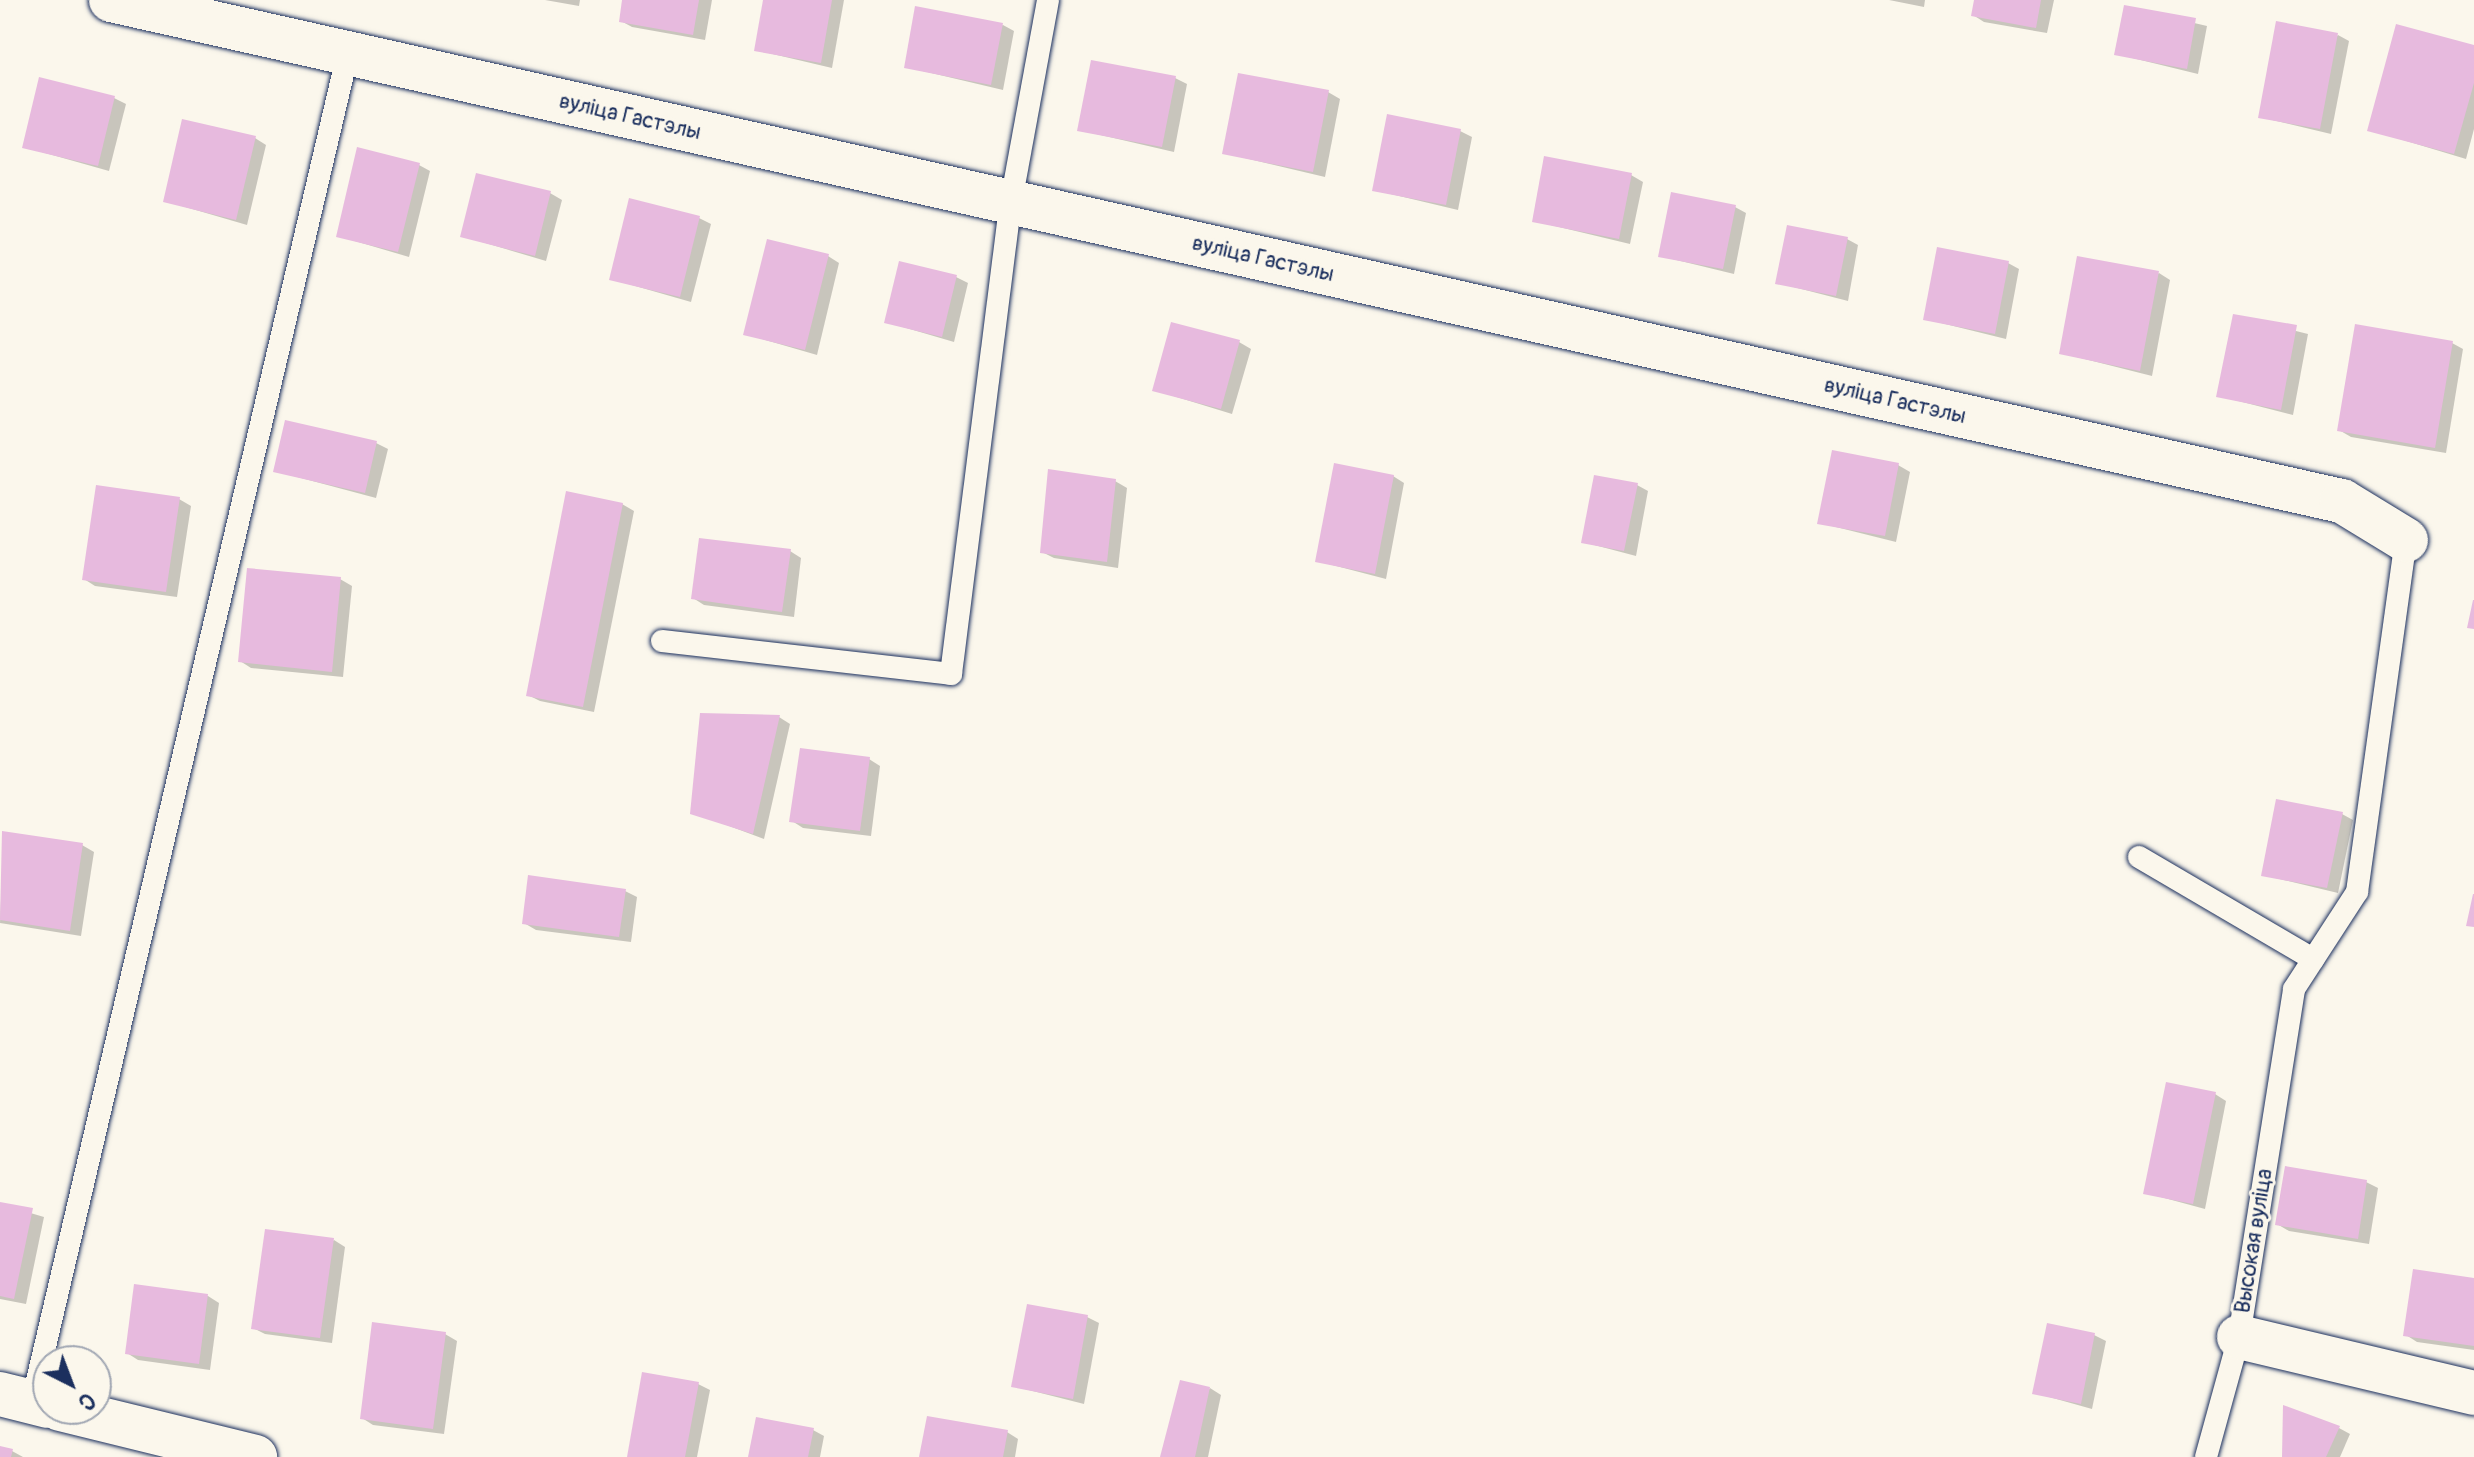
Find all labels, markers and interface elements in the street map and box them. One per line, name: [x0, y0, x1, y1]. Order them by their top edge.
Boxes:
street label: вуліца Гастэлы: [557, 88, 703, 146]
street label: вуліца Гастэлы: [1190, 230, 1336, 288]
street label: вуліца Гастэлы: [1822, 372, 1968, 430]
street label: Высокая вуліца: [2230, 1167, 2278, 1315]
north arrow: [32, 1345, 112, 1425]
text: С: [72, 1386, 101, 1416]

